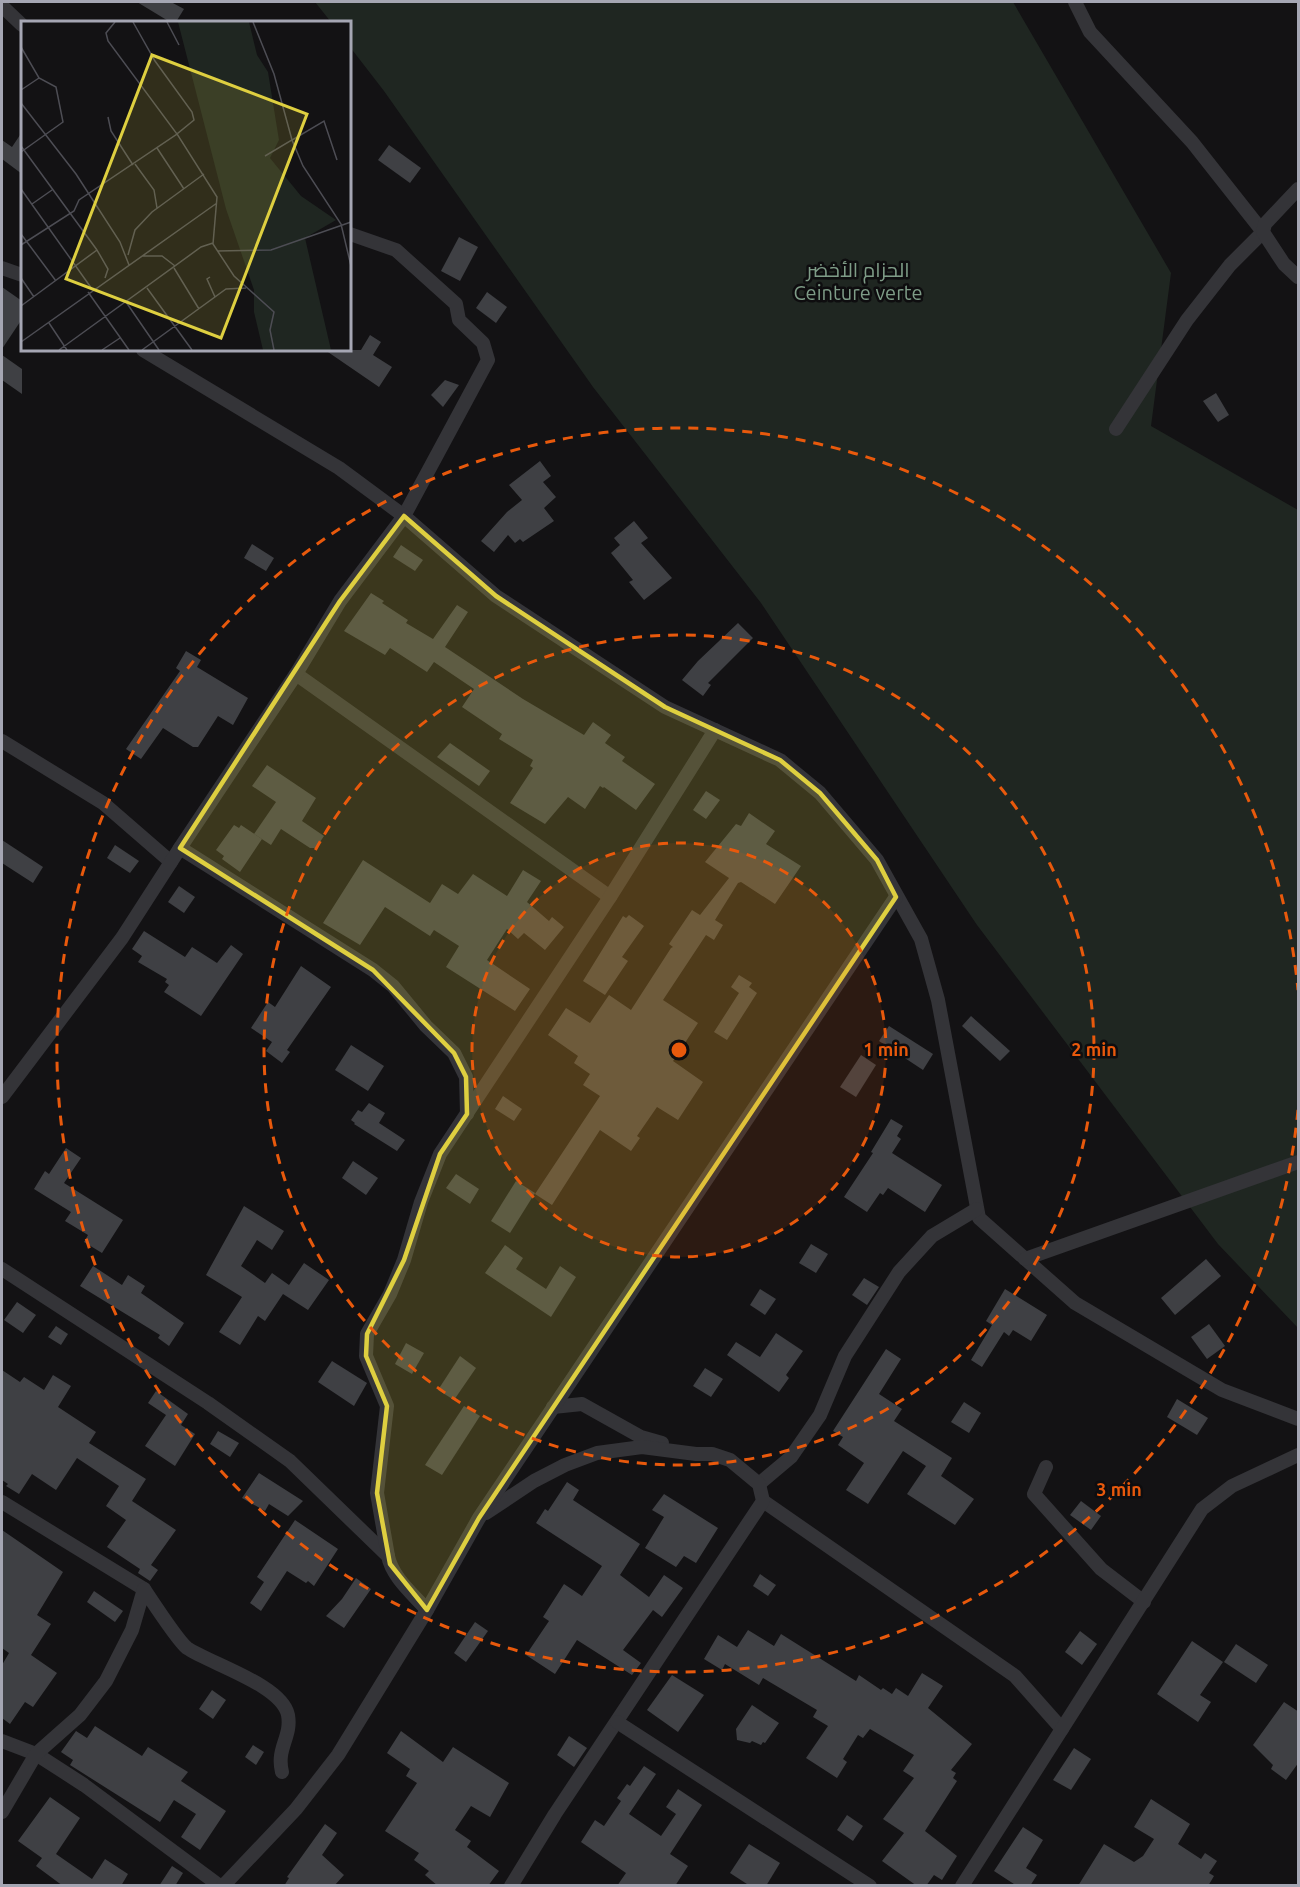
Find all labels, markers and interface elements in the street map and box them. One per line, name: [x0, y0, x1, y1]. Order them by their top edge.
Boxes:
inset map: [21, 21, 351, 351]
park label: الحزام الأخضر Ceinture verte: [793, 258, 923, 304]
text: 1 min: [863, 1039, 909, 1059]
text: 2 min: [1071, 1039, 1117, 1059]
centre of rings: [669, 1040, 689, 1060]
text: 3 min: [1096, 1479, 1142, 1499]

